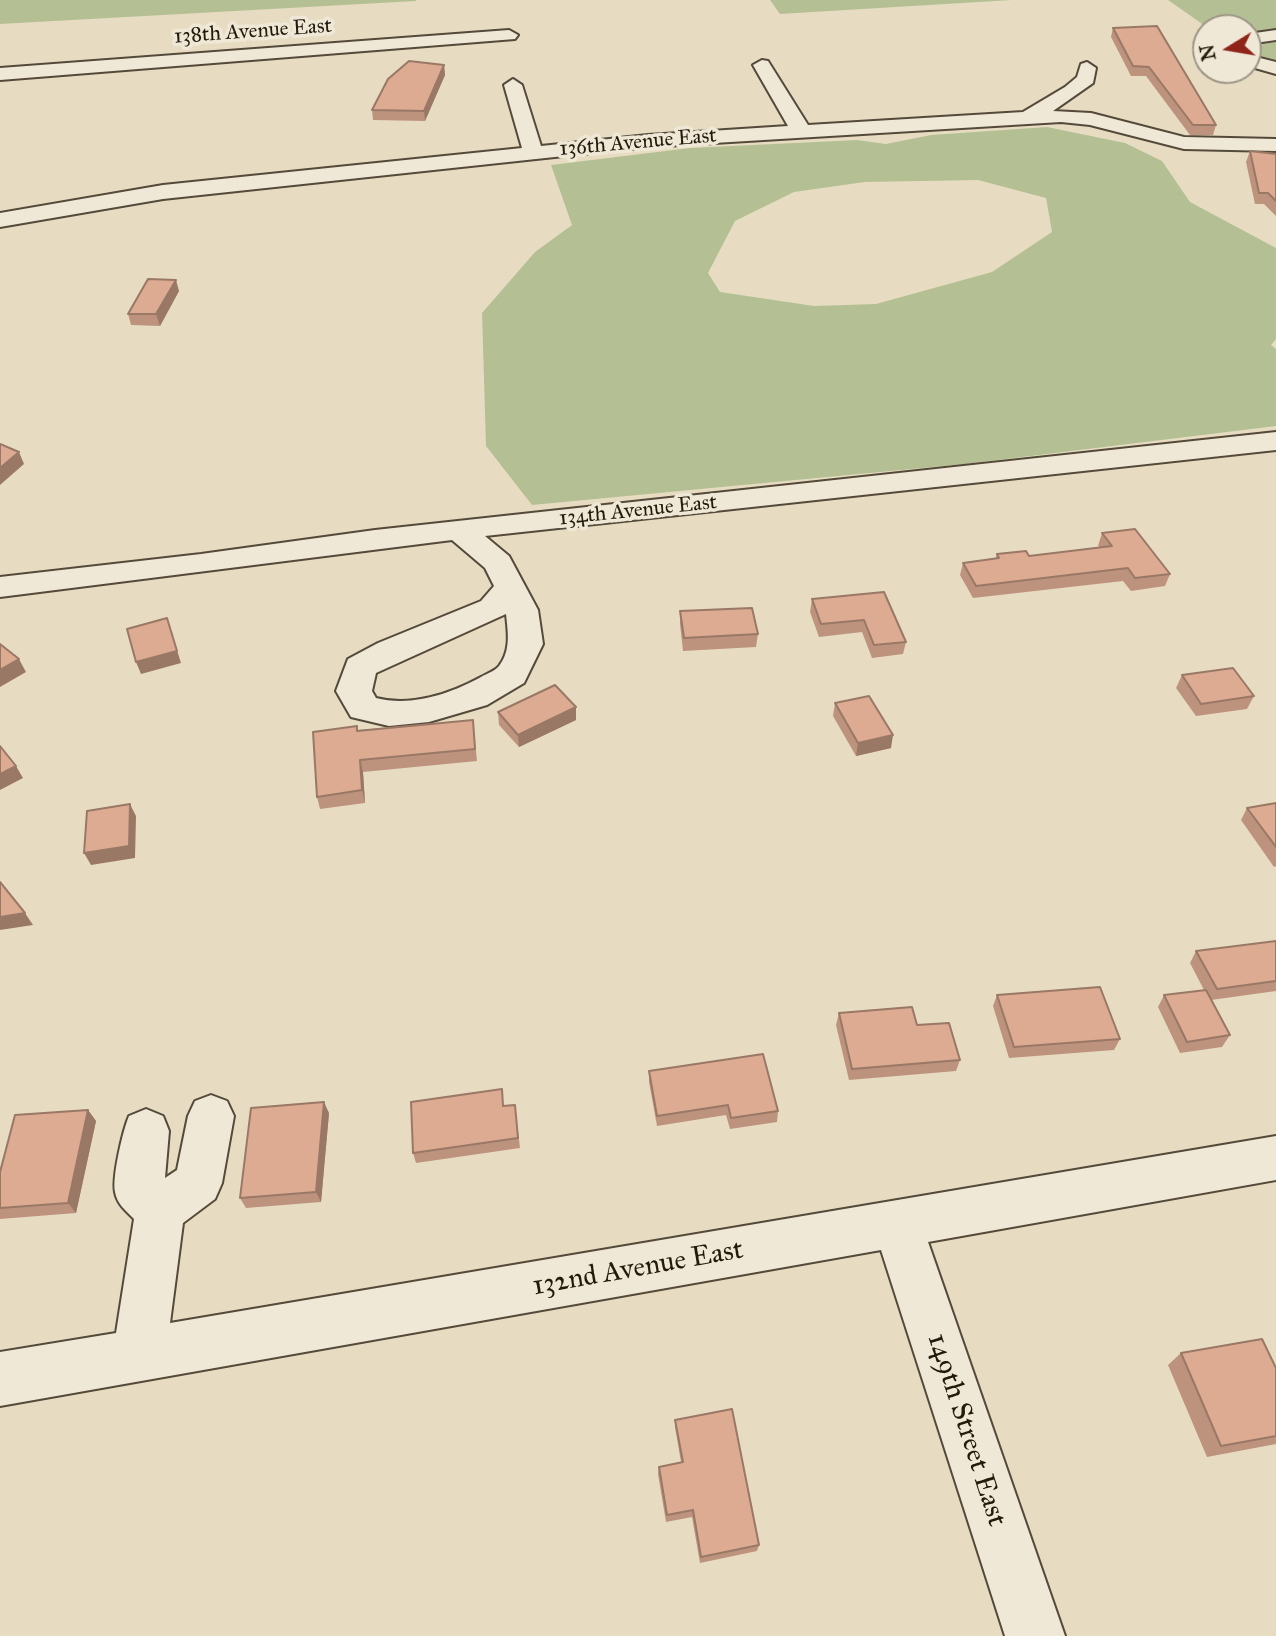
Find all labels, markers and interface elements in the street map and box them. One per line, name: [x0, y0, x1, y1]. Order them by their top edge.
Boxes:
street label: 138th Avenue East: [173, 14, 333, 50]
north arrow: [1192, 14, 1262, 84]
text: N: [1195, 43, 1221, 63]
street label: 136th Avenue East: [558, 124, 718, 162]
street label: 134th Avenue East: [558, 490, 718, 532]
street label: 132nd Avenue East: [530, 1234, 746, 1304]
street label: 149th Street East: [919, 1329, 1013, 1531]

